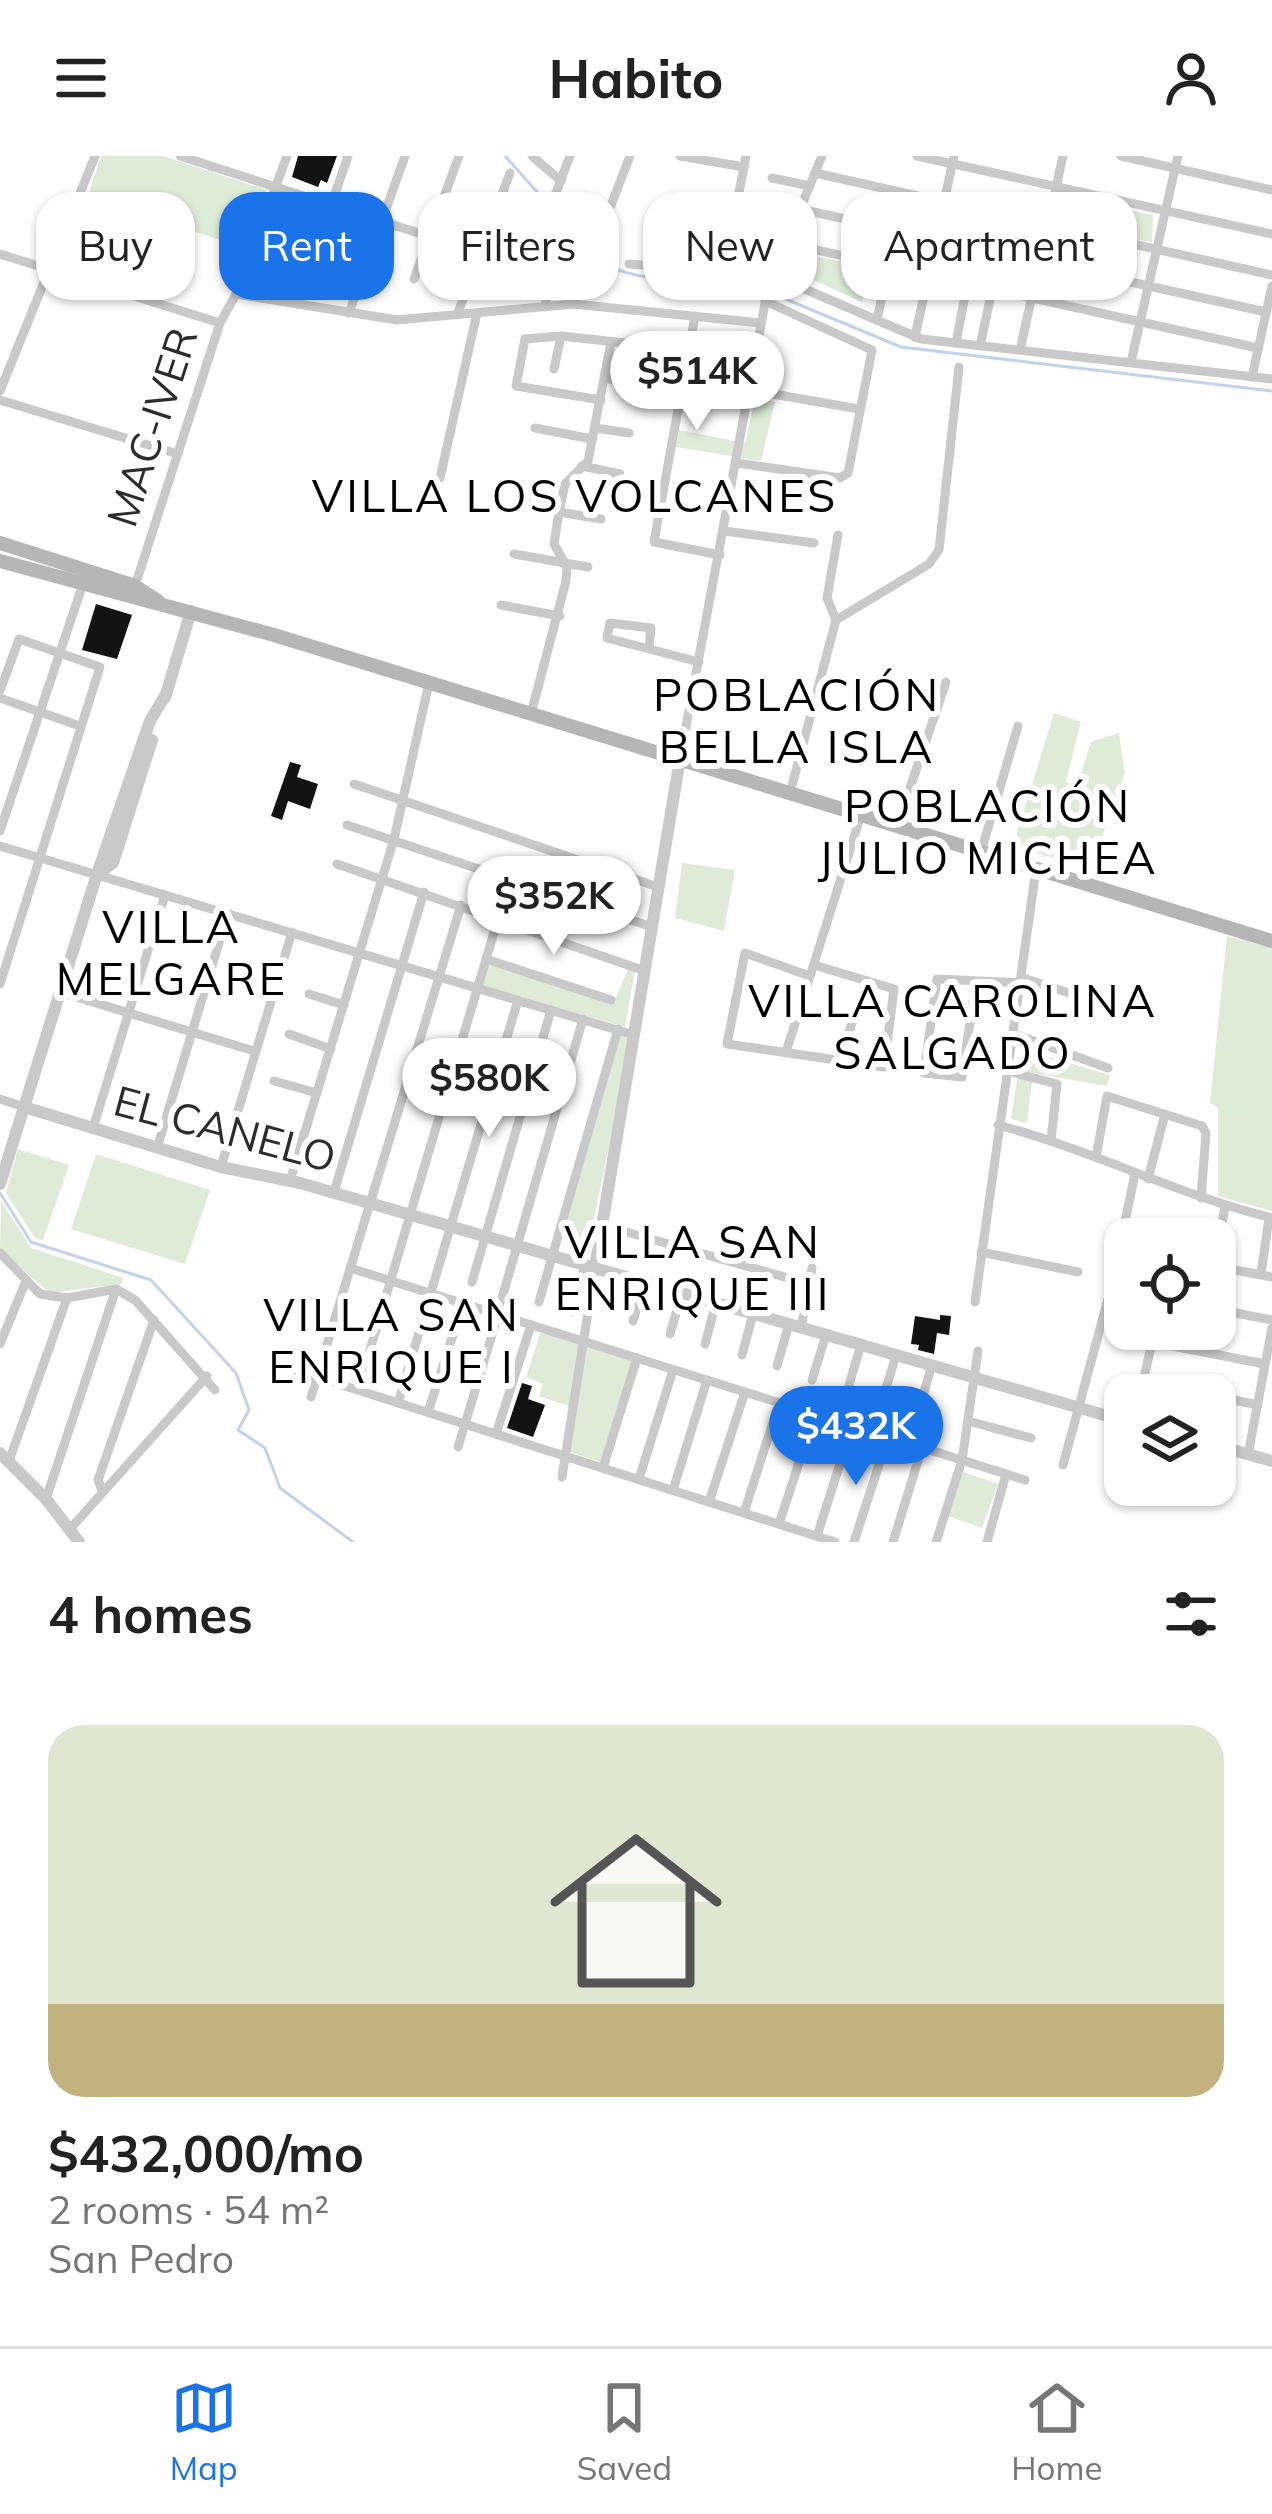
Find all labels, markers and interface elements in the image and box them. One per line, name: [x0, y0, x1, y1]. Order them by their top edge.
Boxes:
text: Habito: [548, 44, 724, 112]
icon: menu: [48, 45, 114, 111]
icon: person: [1158, 45, 1224, 111]
chip: Buy: [36, 192, 195, 300]
chip: Rent: [219, 192, 394, 300]
chip: Filters: [418, 192, 619, 300]
chip: New: [643, 192, 817, 300]
chip: Apartment: [841, 192, 1137, 300]
street label: MAC-IVER: [95, 321, 209, 533]
pin: $514K: [613, 331, 781, 433]
text: $514K: [637, 345, 757, 394]
district label: VILLA LOS VOLCANES: [312, 467, 838, 523]
district label: POBLACIÓN BELLA ISLA: [653, 666, 941, 774]
district label: POBLACIÓN JULIO MICHEA: [818, 777, 1158, 885]
pin: $352K: [470, 856, 638, 958]
text: $352K: [494, 870, 614, 919]
district label: VILLA MELGARE: [56, 898, 288, 1006]
district label: VILLA CAROLINA SALGADO: [748, 972, 1158, 1080]
pin: $580K: [405, 1038, 573, 1140]
text: $580K: [429, 1052, 549, 1101]
street label: EL CANELO: [109, 1074, 342, 1184]
district label: VILLA SAN ENRIQUE III: [555, 1213, 831, 1321]
map controls: [1104, 1218, 1236, 1506]
button: locate: [1104, 1218, 1236, 1350]
district label: VILLA SAN ENRIQUE I: [263, 1286, 521, 1394]
button: layers: [1104, 1374, 1236, 1506]
pin: $432K: [772, 1386, 940, 1488]
text: $432K: [796, 1400, 916, 1449]
icon: filters: [1158, 1581, 1224, 1647]
text: 4 homes: [48, 1582, 253, 1646]
icon: home: [528, 1803, 744, 2019]
text: $432,000/mo: [48, 2121, 364, 2185]
text: 2 rooms · 54 m²: [48, 2185, 329, 2234]
text: San Pedro: [48, 2234, 234, 2283]
tab: Map: [170, 2375, 238, 2488]
tab: Saved: [577, 2375, 672, 2488]
tab: Home: [1011, 2375, 1102, 2488]

